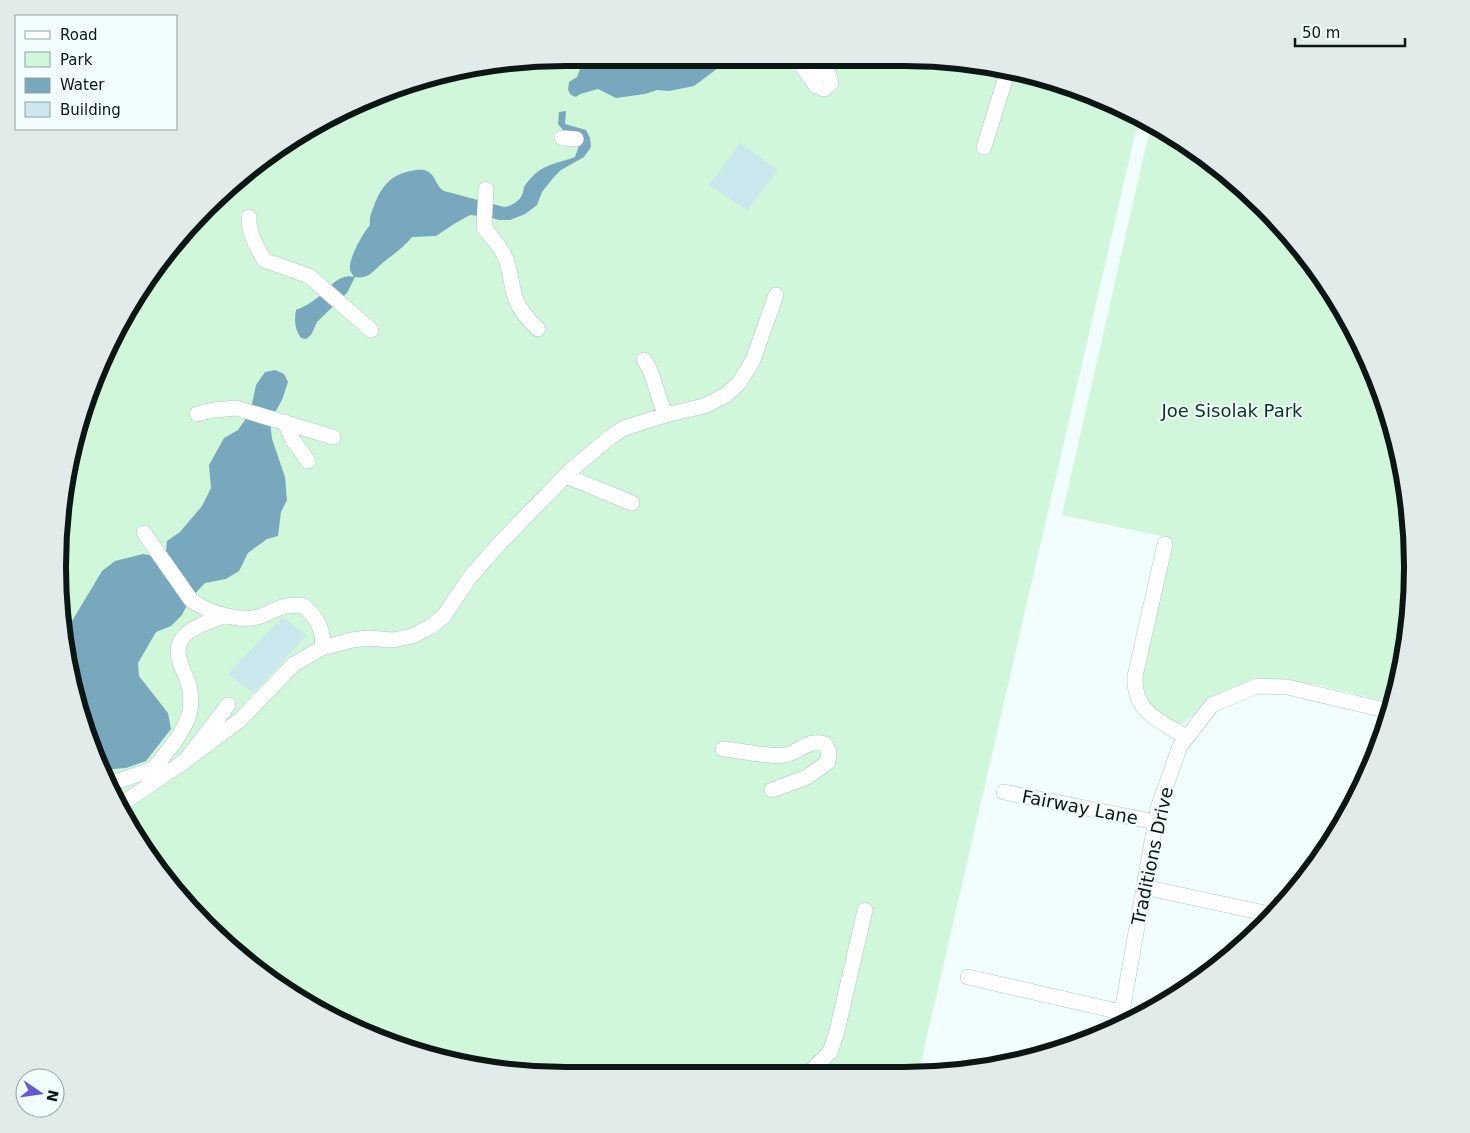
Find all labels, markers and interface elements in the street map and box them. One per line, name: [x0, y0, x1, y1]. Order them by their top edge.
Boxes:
legend: [15, 15, 178, 130]
scale bar: [1295, 15, 1405, 47]
text: 50 m: [1302, 24, 1340, 42]
text: Road: [60, 26, 98, 44]
text: Park: [60, 51, 93, 69]
text: Water: [60, 76, 105, 94]
text: Building: [60, 101, 121, 119]
park label: Joe Sisolak Park: [1160, 400, 1303, 421]
street label: Fairway Lane: [1020, 785, 1140, 829]
street label: Traditions Drive: [1127, 785, 1177, 928]
north arrow: [15, 1068, 65, 1118]
text: N: [44, 1088, 62, 1103]

